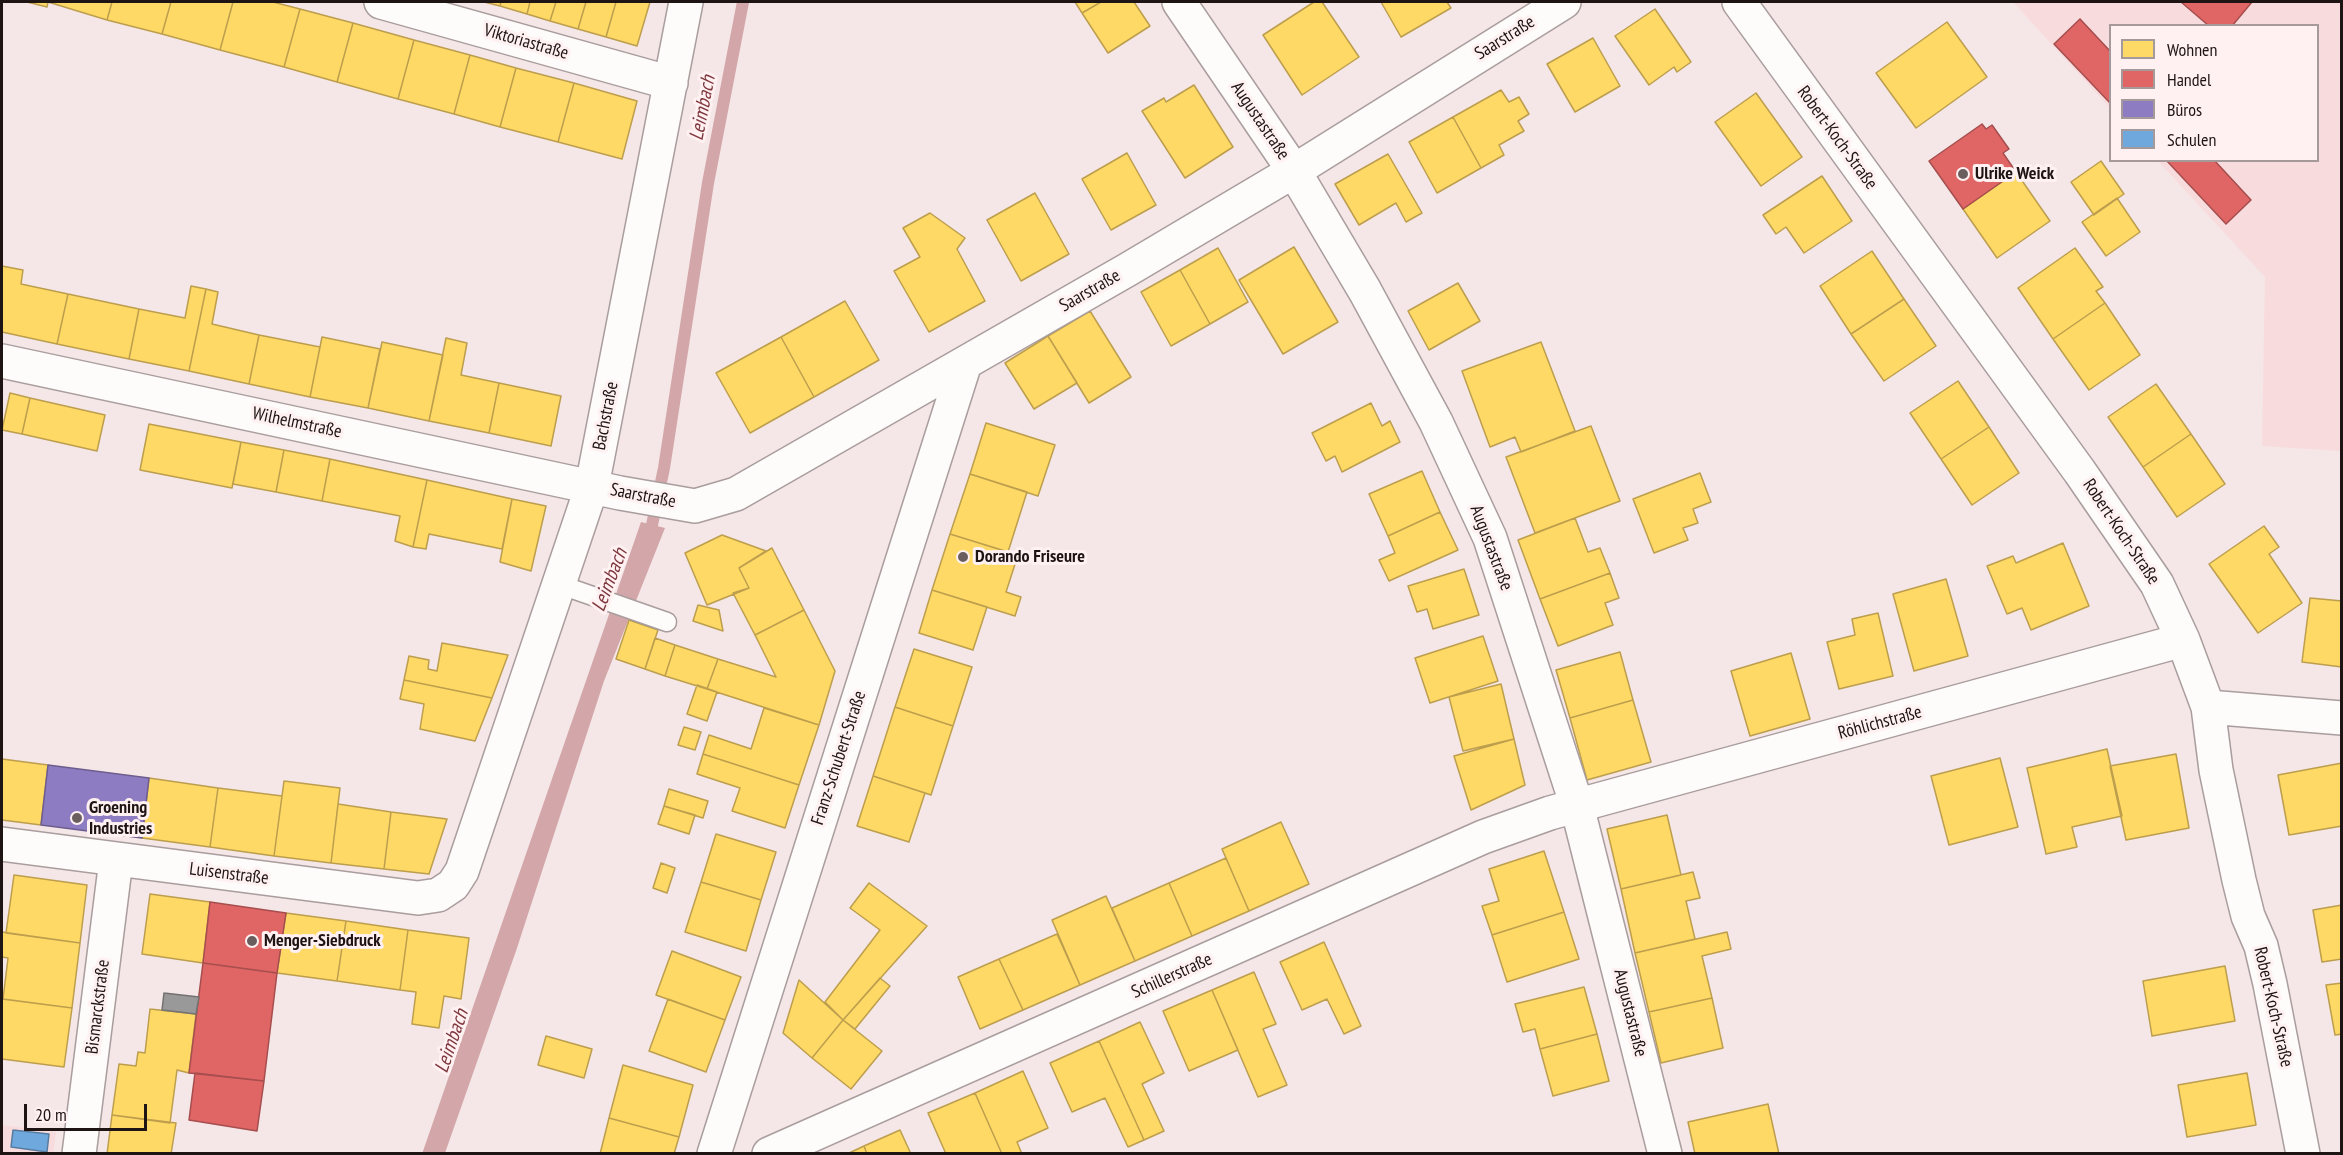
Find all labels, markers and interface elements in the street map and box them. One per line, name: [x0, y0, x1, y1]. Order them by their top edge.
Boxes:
street label: Saarstraße: [1471, 11, 1539, 65]
street label: Viktoriastraße: [481, 20, 571, 64]
legend: [2109, 24, 2319, 162]
text: Wohnen: [2167, 38, 2217, 61]
text: Handel: [2167, 68, 2211, 91]
water label: Leimbach: [685, 73, 721, 143]
street label: Augustastraße: [1226, 78, 1294, 164]
street label: Robert-Koch-Straße: [1792, 82, 1882, 194]
text: Büros: [2167, 98, 2202, 121]
text: Schulen: [2167, 128, 2216, 151]
place label: Ulrike Weick: [1975, 163, 2054, 185]
marker: Ulrike Weick: [1956, 167, 1970, 181]
street label: Saarstraße: [1056, 265, 1124, 317]
street label: Bachstraße: [589, 380, 623, 452]
street label: Wilhelmstraße: [250, 403, 344, 443]
street label: Robert-Koch-Straße: [2078, 475, 2164, 589]
street label: Saarstraße: [608, 479, 678, 513]
street label: Augustastraße: [1465, 502, 1517, 594]
water label: Leimbach: [587, 545, 633, 615]
place label: Dorando Friseure: [975, 546, 1085, 568]
marker: Dorando Friseure: [956, 550, 970, 564]
street label: Franz-Schubert-Straße: [807, 688, 871, 828]
street label: Röhlichstraße: [1836, 702, 1924, 744]
place label: Groening Industries: [89, 797, 152, 840]
marker: Groening Industries: [70, 811, 84, 825]
street label: Luisenstraße: [188, 858, 270, 890]
place label: Menger-Siebdruck: [264, 930, 381, 952]
marker: Menger-Siebdruck: [245, 934, 259, 948]
street label: Robert-Koch-Straße: [2249, 945, 2297, 1069]
street label: Schillerstraße: [1128, 949, 1216, 1003]
street label: Bismarckstraße: [81, 958, 115, 1056]
street label: Augustastraße: [1609, 967, 1651, 1059]
water label: Leimbach: [430, 1006, 474, 1076]
scale bar: [27, 1092, 150, 1130]
text: 20 m: [35, 1103, 67, 1126]

